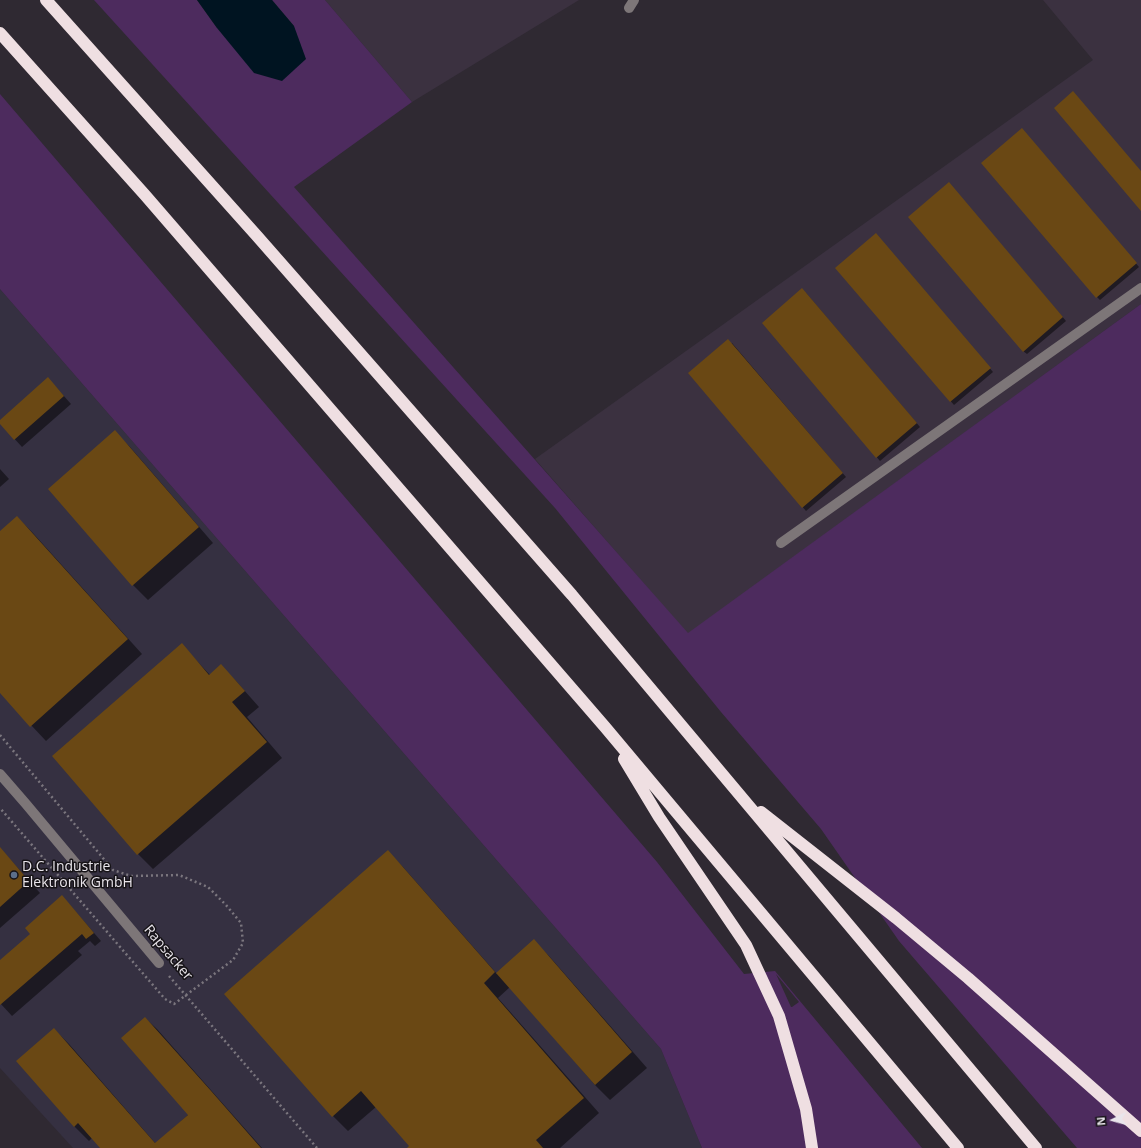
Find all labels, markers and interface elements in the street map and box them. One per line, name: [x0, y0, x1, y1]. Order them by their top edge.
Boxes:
place label: D.C. Industrie Elektronik GmbH: [22, 859, 133, 892]
marker: D.C. Industrie Elektronik GmbH: [9, 870, 19, 880]
street label: Rapsacker: [140, 922, 196, 984]
north arrow: [1093, 1100, 1133, 1140]
text: N: [1093, 1116, 1108, 1127]

